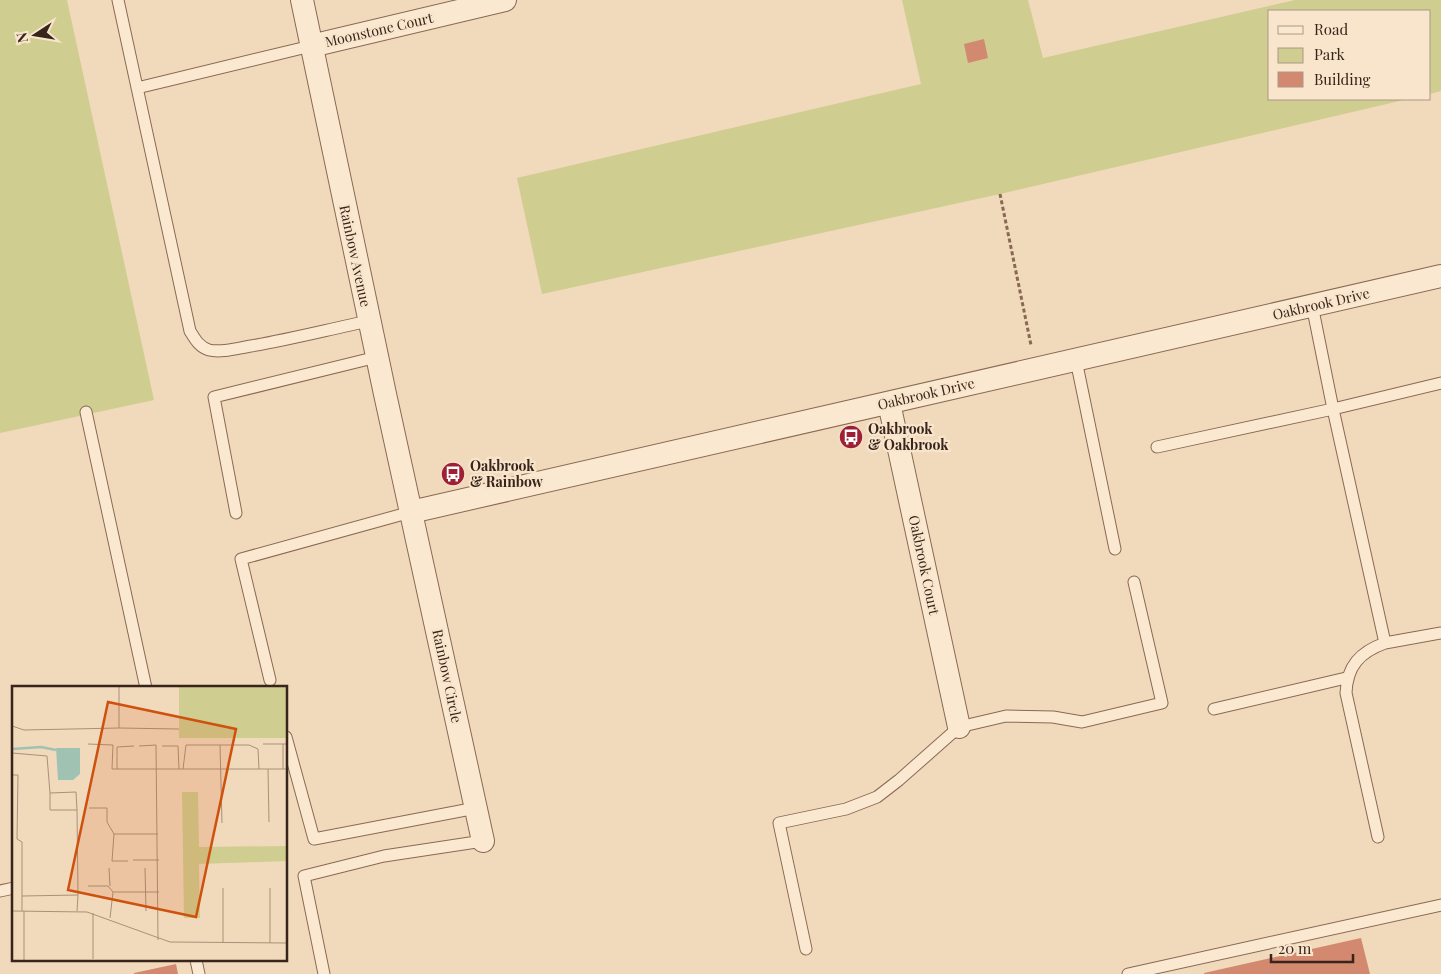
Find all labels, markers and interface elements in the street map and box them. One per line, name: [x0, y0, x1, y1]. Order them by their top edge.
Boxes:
street label: Moonstone Court: [323, 8, 436, 51]
north arrow: [10, 10, 60, 60]
legend: [1268, 10, 1431, 100]
text: Road: [1314, 19, 1348, 39]
text: N: [11, 31, 32, 45]
text: Park: [1314, 44, 1346, 64]
text: Building: [1314, 69, 1371, 89]
street label: Rainbow Avenue: [335, 203, 376, 309]
street label: Oakbrook Drive: [1271, 283, 1371, 324]
street label: Oakbrook Drive: [876, 373, 976, 414]
place label: Oakbrook & Oakbrook: [868, 419, 949, 454]
bus stop icon: Oakbrook & Oakbrook: [838, 424, 864, 450]
place label: Oakbrook & Rainbow: [470, 456, 544, 491]
bus stop icon: Oakbrook & Rainbow: [440, 461, 466, 487]
street label: Oakbrook Court: [905, 513, 945, 617]
street label: Rainbow Circle: [428, 627, 467, 724]
inset map: [12, 686, 288, 962]
scale bar: [1271, 932, 1354, 964]
text: 20 m: [1278, 938, 1312, 958]

